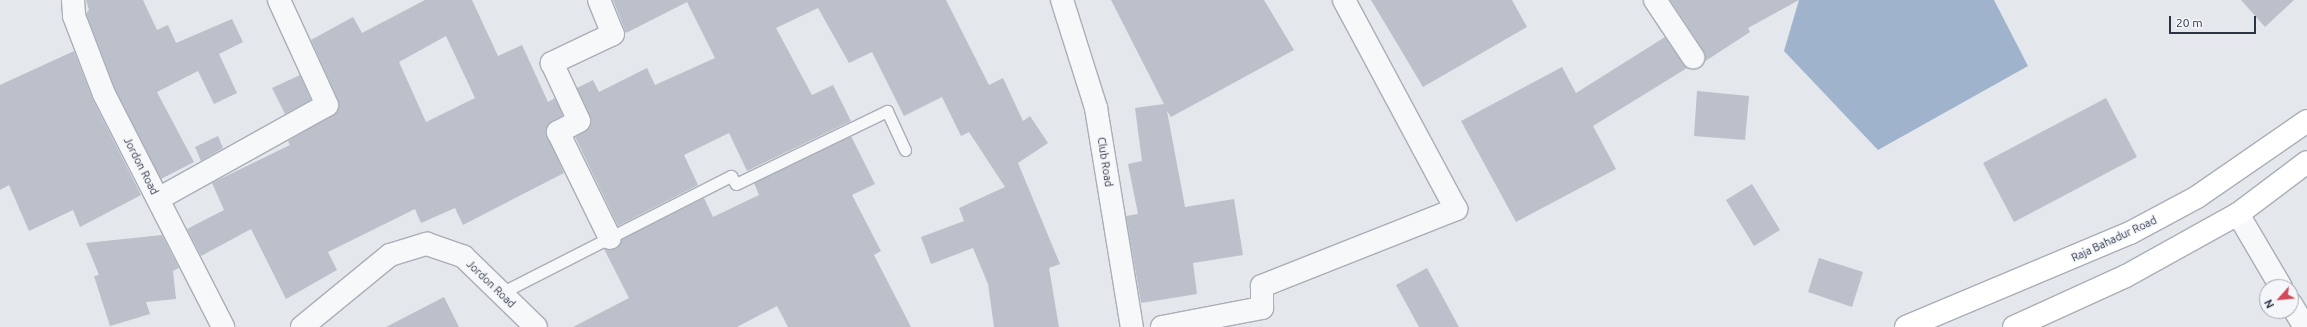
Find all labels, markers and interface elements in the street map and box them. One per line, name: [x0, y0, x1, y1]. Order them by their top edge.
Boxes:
scale bar: [2171, 8, 2258, 34]
text: 20 m: [2176, 16, 2203, 29]
street label: Jordon Road: [121, 135, 161, 197]
street label: Club Road: [1095, 136, 1115, 188]
street label: Raja Bahadur Road: [2069, 213, 2159, 265]
street label: Jordon Road: [464, 257, 518, 311]
north arrow: [2259, 279, 2299, 319]
text: N: [2262, 298, 2276, 310]

